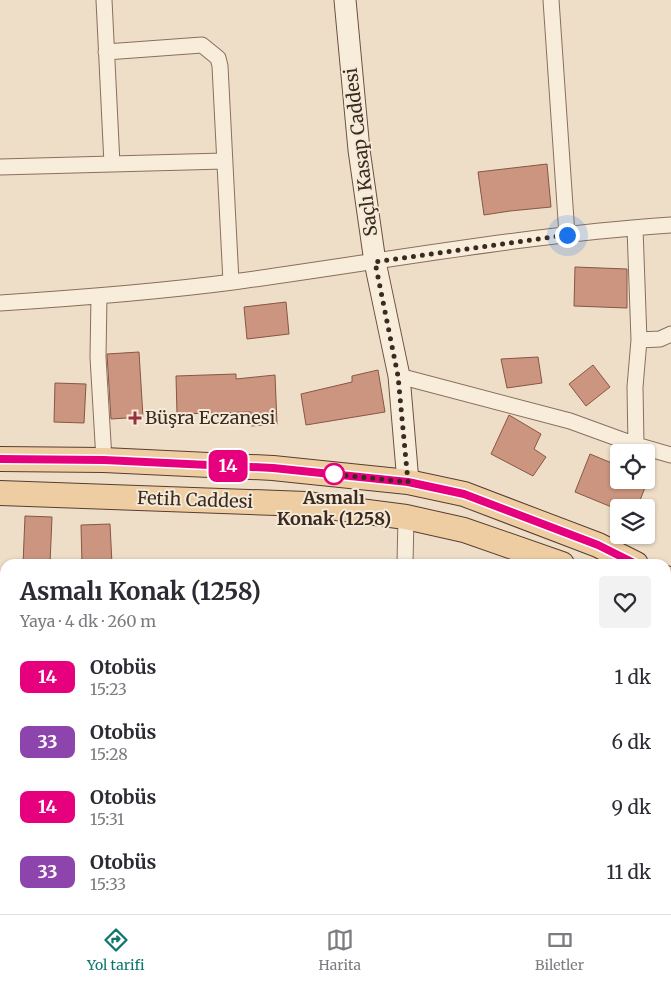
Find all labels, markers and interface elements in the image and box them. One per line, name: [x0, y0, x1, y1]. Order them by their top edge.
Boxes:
street label: Saçlı Kasap Caddesi: [339, 66, 382, 238]
your location: [555, 223, 580, 248]
place label: Büşra Eczanesi: [145, 406, 275, 429]
marker: Büşra Eczanesi: [129, 412, 141, 424]
map controls: [610, 444, 655, 544]
button: locate: [610, 444, 655, 489]
line badge: 14: [206, 450, 250, 482]
text: 14: [219, 454, 237, 477]
marker: Asmalı Konak (1258): [323, 463, 345, 485]
street label: Fetih Caddesi: [136, 486, 254, 513]
place label: Asmalı Konak (1258): [277, 486, 391, 530]
button: layers: [610, 499, 655, 544]
text: Asmalı Konak (1258): [20, 576, 261, 607]
button: heart: [599, 576, 651, 628]
text: Yaya · 4 dk · 260 m: [20, 611, 156, 631]
text: Otobüs: [90, 655, 156, 679]
text: 14: [38, 665, 57, 688]
text: 1 dk: [614, 665, 651, 689]
text: 15:23: [90, 679, 127, 699]
text: Otobüs: [90, 720, 156, 744]
text: 33: [38, 730, 57, 753]
text: 6 dk: [612, 730, 651, 754]
text: 15:28: [90, 744, 128, 764]
text: Otobüs: [90, 785, 156, 809]
text: 14: [38, 795, 57, 818]
text: 9 dk: [612, 795, 651, 819]
text: 15:31: [90, 809, 124, 829]
text: Otobüs: [90, 850, 156, 874]
text: 33: [38, 860, 57, 883]
text: 11 dk: [606, 860, 651, 884]
text: 15:33: [90, 874, 126, 894]
tab: Yol tarifi: [87, 926, 145, 974]
tab: Harita: [319, 926, 361, 974]
tab: Biletler: [535, 926, 584, 974]

